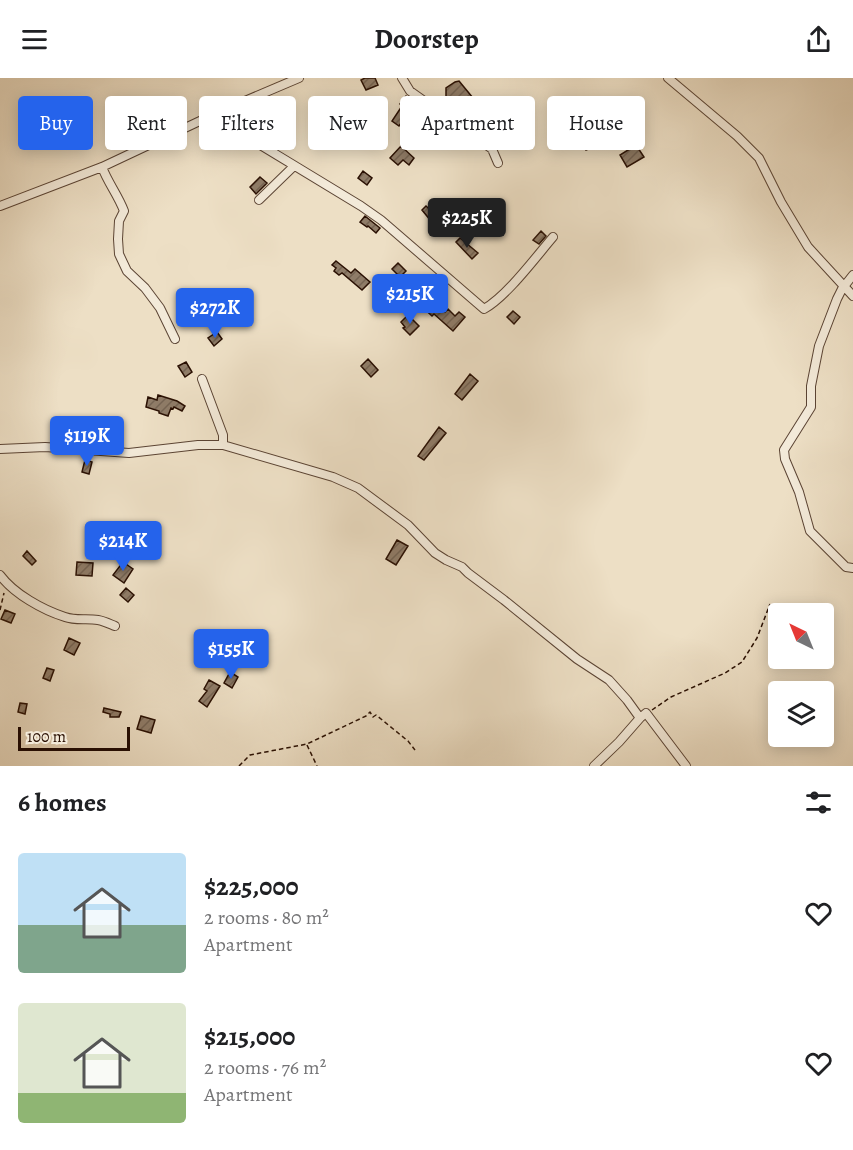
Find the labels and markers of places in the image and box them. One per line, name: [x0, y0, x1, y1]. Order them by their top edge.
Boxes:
pin: $225K: [425, 198, 509, 249]
pin: $215K: [368, 274, 452, 325]
pin: $272K: [173, 288, 257, 339]
pin: $119K: [45, 416, 129, 467]
pin: $214K: [81, 521, 165, 572]
pin: $155K: [189, 629, 273, 680]

